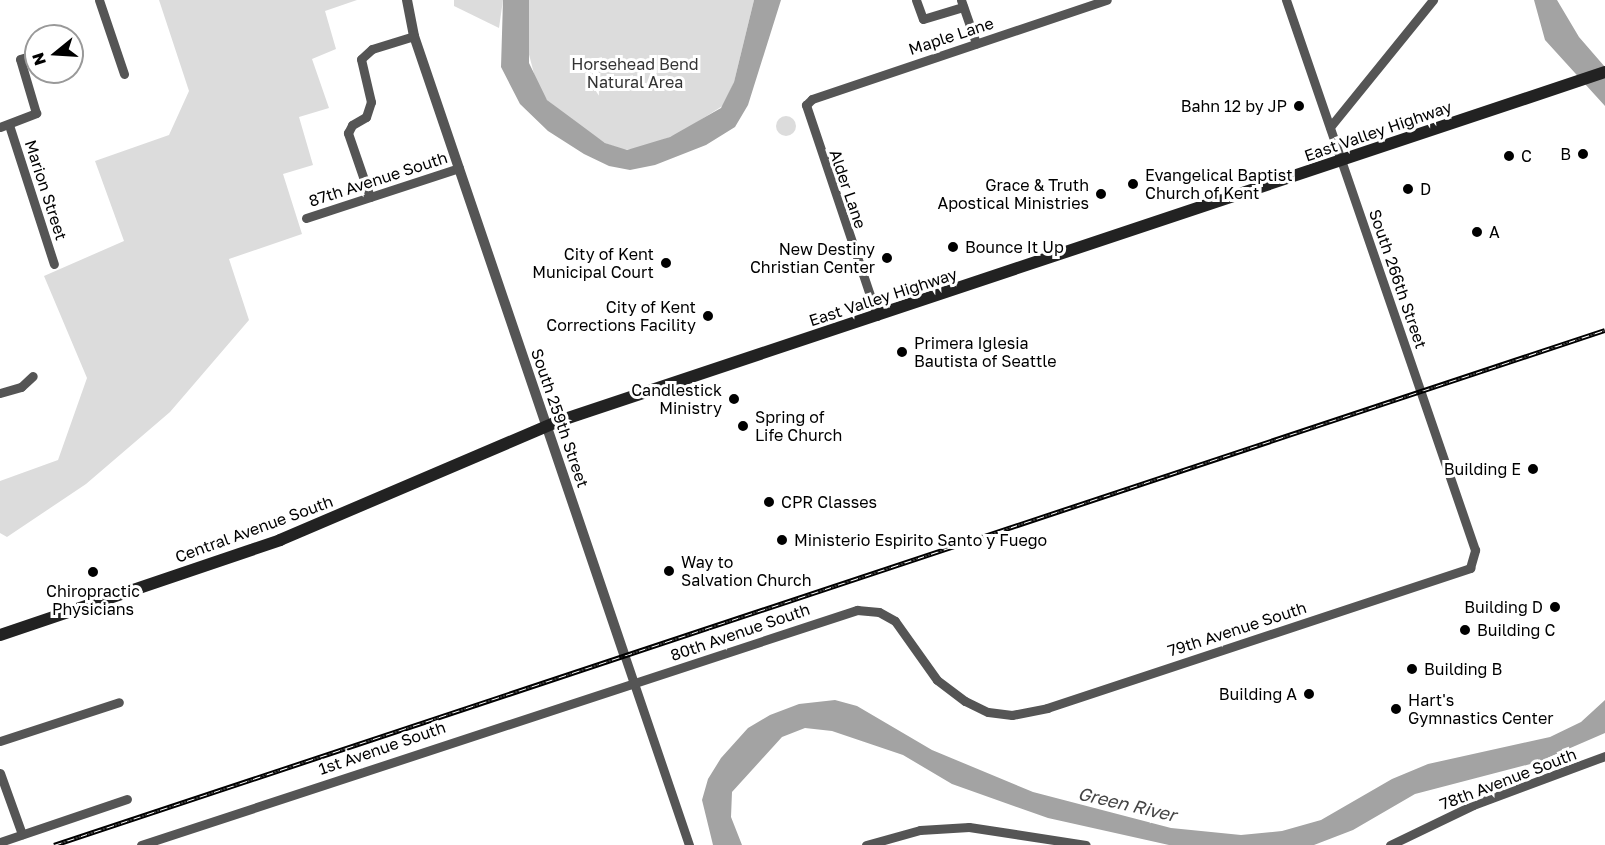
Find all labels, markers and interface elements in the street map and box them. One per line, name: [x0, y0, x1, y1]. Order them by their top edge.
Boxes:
street label: Maple Lane: [906, 13, 996, 59]
north arrow: [24, 24, 84, 84]
text: N: [27, 50, 50, 68]
park label: Horsehead Bend Natural Area: [571, 54, 699, 92]
place label: Bahn 12 by JP: [1181, 96, 1287, 116]
street label: East Valley Highway: [1302, 97, 1454, 165]
marker: Bahn 12 by JP: [1292, 99, 1306, 113]
street label: Marion Street: [21, 138, 71, 242]
place label: B: [1560, 144, 1571, 164]
place label: C: [1521, 146, 1532, 166]
street label: Alder Lane: [826, 147, 870, 231]
marker: B: [1576, 147, 1590, 161]
street label: 87th Avenue South: [306, 148, 450, 210]
marker: C: [1502, 149, 1516, 163]
place label: Evangelical Baptist Church of Kent: [1145, 165, 1293, 203]
place label: Grace & Truth Apostical Ministries: [937, 175, 1089, 213]
marker: Evangelical Baptist Church of Kent: [1126, 177, 1140, 191]
place label: D: [1420, 179, 1431, 199]
marker: D: [1401, 182, 1415, 196]
marker: Grace & Truth Apostical Ministries: [1094, 187, 1108, 201]
street label: South 266th Street: [1365, 207, 1431, 351]
place label: A: [1489, 222, 1500, 242]
marker: A: [1470, 225, 1484, 239]
place label: Bounce It Up: [965, 237, 1064, 257]
place label: New Destiny Christian Center: [750, 239, 875, 277]
marker: Bounce It Up: [946, 240, 960, 254]
place label: City of Kent Municipal Court: [532, 244, 654, 282]
marker: New Destiny Christian Center: [880, 251, 894, 265]
marker: City of Kent Municipal Court: [659, 256, 673, 270]
street label: East Valley Highway: [807, 264, 959, 330]
place label: City of Kent Corrections Facility: [546, 297, 696, 335]
marker: City of Kent Corrections Facility: [701, 309, 715, 323]
place label: Primera Iglesia Bautista of Seattle: [914, 333, 1057, 371]
marker: Primera Iglesia Bautista of Seattle: [895, 345, 909, 359]
street label: South 259th Street: [527, 346, 593, 490]
place label: Candlestick Ministry: [631, 380, 722, 418]
marker: Candlestick Ministry: [727, 392, 741, 406]
place label: Spring of Life Church: [755, 407, 842, 445]
marker: Spring of Life Church: [736, 419, 750, 433]
place label: Building E: [1444, 459, 1521, 479]
marker: Building E: [1526, 462, 1540, 476]
street label: Central Avenue South: [172, 491, 336, 567]
place label: CPR Classes: [781, 492, 877, 512]
marker: CPR Classes: [762, 495, 776, 509]
place label: Ministerio Espirito Santo y Fuego: [794, 530, 1047, 550]
marker: Ministerio Espirito Santo y Fuego: [775, 533, 789, 547]
place label: Way to Salvation Church: [681, 552, 812, 590]
marker: Way to Salvation Church: [662, 564, 676, 578]
marker: Chiropractic Physicians: [86, 565, 100, 579]
place label: Chiropractic Physicians: [46, 581, 140, 619]
place label: Building D: [1464, 597, 1543, 617]
street label: 79th Avenue South: [1165, 598, 1309, 660]
street label: 80th Avenue South: [668, 599, 812, 665]
marker: Building D: [1548, 600, 1562, 614]
place label: Building C: [1477, 620, 1555, 640]
marker: Building C: [1458, 623, 1472, 637]
place label: Building B: [1424, 659, 1502, 679]
marker: Building B: [1405, 662, 1419, 676]
place label: Building A: [1219, 684, 1297, 704]
marker: Building A: [1302, 687, 1316, 701]
place label: Hart's Gymnastics Center: [1408, 690, 1553, 728]
marker: Hart's Gymnastics Center: [1389, 702, 1403, 716]
street label: 1st Avenue South: [316, 717, 448, 779]
street label: 78th Avenue South: [1437, 744, 1579, 814]
water label: Green River: [1076, 782, 1178, 826]

